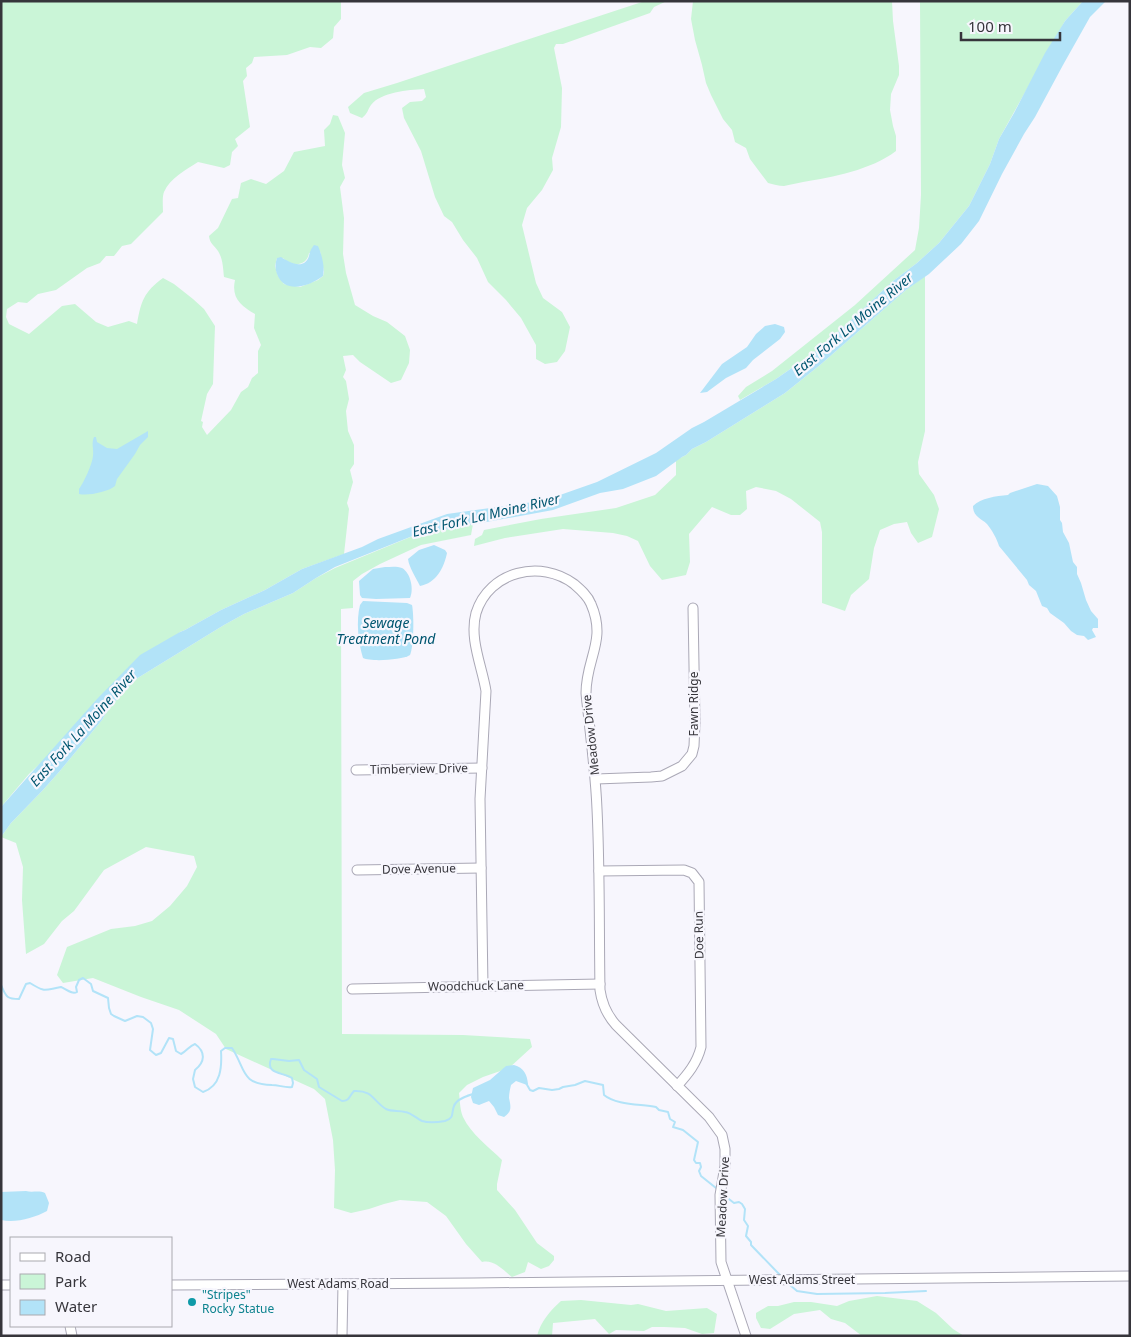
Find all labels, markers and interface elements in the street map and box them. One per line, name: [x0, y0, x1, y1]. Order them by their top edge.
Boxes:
scale bar: [961, 10, 1060, 42]
text: 100 m: [968, 16, 1012, 36]
water label: East Fork La Moine River: [789, 267, 917, 379]
water label: East Fork La Moine River: [410, 488, 562, 541]
water label: Sewage Treatment Pond: [337, 613, 436, 648]
water label: East Fork La Moine River: [25, 665, 141, 790]
street label: Fawn Ridge: [685, 671, 702, 737]
street label: Meadow Drive: [578, 694, 603, 776]
street label: Timberview Drive: [370, 759, 468, 778]
street label: Dove Avenue: [382, 859, 456, 878]
street label: Doe Run: [690, 911, 707, 959]
street label: Woodchuck Lane: [428, 976, 524, 995]
street label: Meadow Drive: [712, 1156, 733, 1238]
legend: [10, 1237, 172, 1327]
text: Road: [55, 1246, 91, 1266]
text: Park: [55, 1271, 87, 1291]
street label: West Adams Street: [749, 1271, 856, 1288]
street label: West Adams Road: [287, 1275, 389, 1292]
place label: "Stripes" Rocky Statue: [202, 1286, 275, 1317]
text: Water: [55, 1296, 97, 1316]
marker: "Stripes" Rocky Statue: [186, 1296, 198, 1308]

